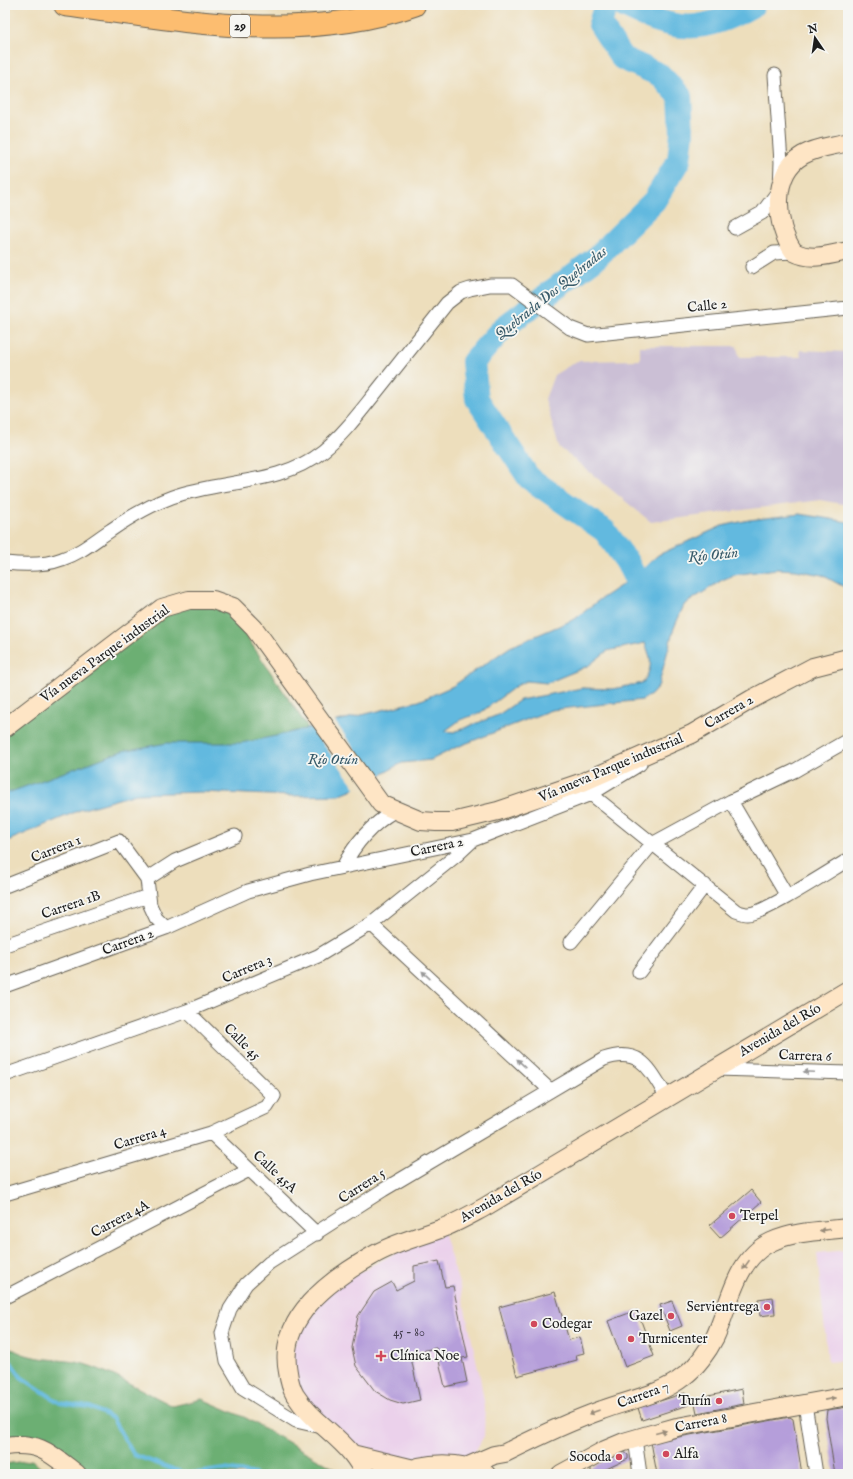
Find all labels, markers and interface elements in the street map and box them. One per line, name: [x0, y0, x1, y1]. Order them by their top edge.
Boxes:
road number: 29: [230, 15, 250, 37]
north arrow: [795, 18, 835, 58]
text: N: [806, 21, 820, 37]
water label: Quebrada Dos Quebradas: [491, 242, 611, 344]
street label: Calle 2: [686, 295, 728, 317]
water label: Río Otún: [687, 543, 739, 567]
street label: Vía nueva Parque industrial: [36, 601, 173, 708]
street label: Carrera 2: [701, 691, 757, 733]
street label: Vía nueva Parque industrial: [535, 729, 686, 807]
water label: Río Otún: [308, 750, 358, 769]
street label: Carrera 1: [28, 831, 84, 867]
street label: Carrera 2: [409, 833, 465, 861]
street label: Carrera 1B: [39, 886, 103, 924]
street label: Carrera 2: [100, 924, 157, 960]
street label: Carrera 3: [219, 951, 275, 987]
one-way arrow: [421, 970, 431, 980]
street label: Avenida del Río: [735, 999, 825, 1061]
street label: Calle 45: [220, 1020, 264, 1064]
street label: Carrera 6: [778, 1046, 833, 1066]
one-way arrow: [516, 1059, 527, 1068]
one-way arrow: [802, 1069, 815, 1075]
street label: Carrera 4: [112, 1121, 169, 1154]
street label: Calle 45A: [249, 1147, 301, 1198]
street label: Carrera 5: [335, 1164, 389, 1208]
street label: Avenida del Río: [456, 1165, 546, 1227]
street label: Carrera 4A: [88, 1196, 153, 1242]
place label: Terpel: [740, 1207, 779, 1225]
marker: Terpel: [727, 1211, 737, 1221]
one-way arrow: [819, 1227, 831, 1233]
one-way arrow: [742, 1260, 750, 1270]
place label: Servientrega: [686, 1298, 760, 1316]
marker: Servientrega: [762, 1302, 772, 1312]
place label: Gazel: [629, 1307, 663, 1325]
marker: Gazel: [666, 1311, 676, 1321]
place label: Codegar: [542, 1315, 592, 1333]
marker: Codegar: [529, 1319, 539, 1329]
house number: 45 - 80: [393, 1325, 425, 1340]
place label: Turnicenter: [639, 1330, 708, 1348]
marker: Turnicenter: [626, 1334, 636, 1344]
place label: Clínica Noe: [390, 1347, 460, 1365]
marker: Clínica Noe: [375, 1350, 387, 1362]
street label: Carrera 7: [615, 1377, 671, 1413]
place label: Turín: [678, 1392, 712, 1410]
marker: Turín: [714, 1396, 724, 1406]
one-way arrow: [824, 1396, 836, 1402]
street label: Carrera 8: [674, 1409, 728, 1437]
one-way arrow: [588, 1410, 600, 1416]
one-way arrow: [655, 1428, 667, 1434]
place label: Alfa: [673, 1445, 699, 1463]
place label: Socoda: [569, 1448, 612, 1466]
marker: Alfa: [661, 1449, 671, 1459]
marker: Socoda: [614, 1452, 624, 1462]

